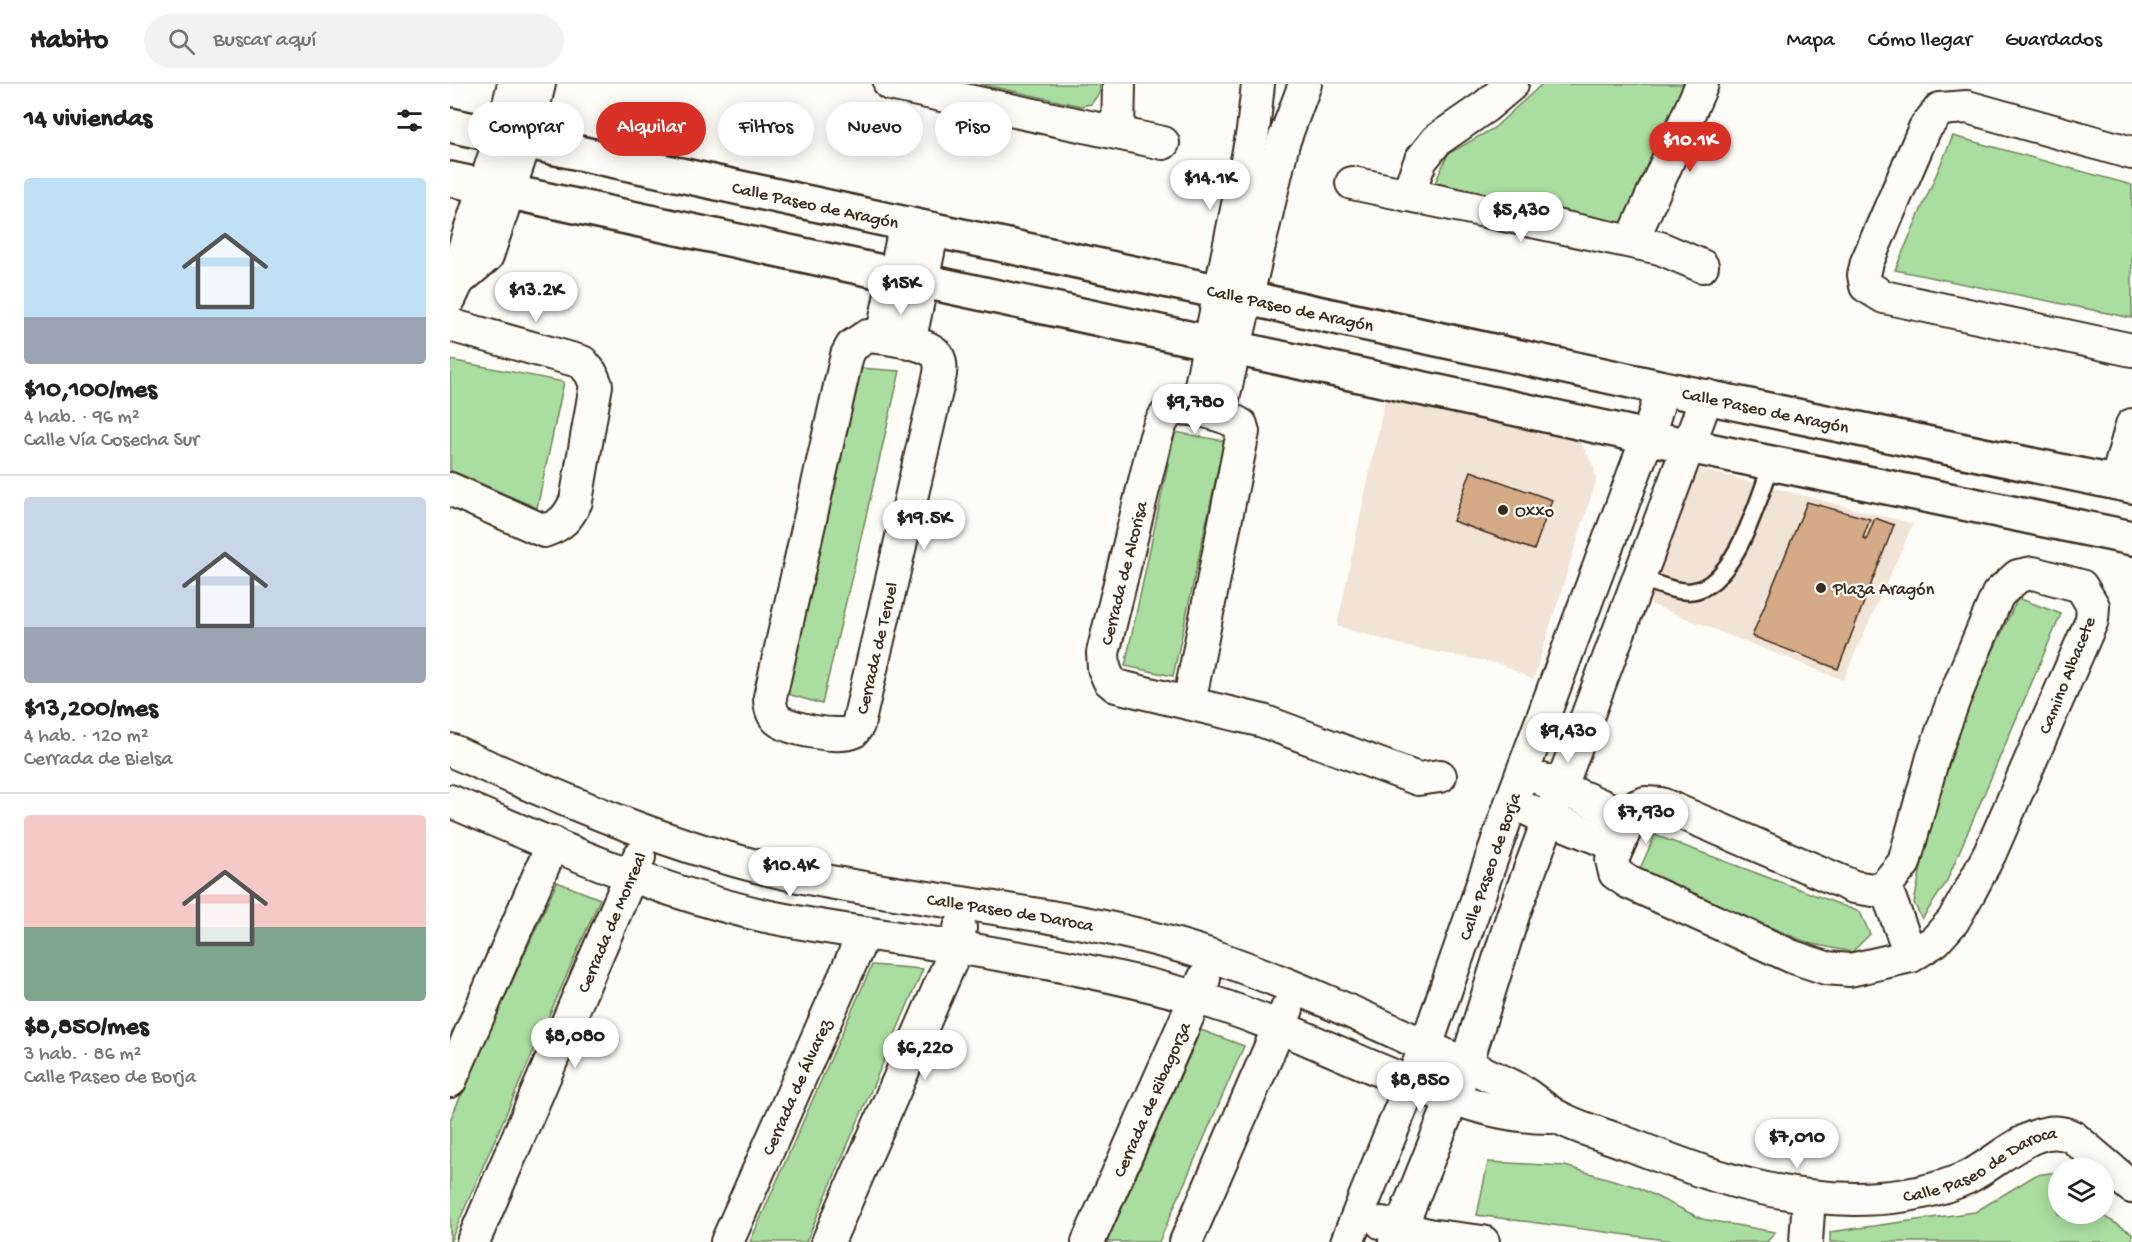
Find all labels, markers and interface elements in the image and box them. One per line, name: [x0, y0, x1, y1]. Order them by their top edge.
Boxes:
search box: [144, 14, 564, 68]
text: Habito: [30, 25, 108, 58]
icon: search: [165, 25, 198, 58]
text: Buscar aquí: [213, 28, 316, 54]
text: Mapa: [1786, 29, 1835, 54]
text: Cómo llegar: [1868, 29, 1972, 54]
text: Guardados: [2005, 29, 2102, 54]
chip: Comprar: [468, 102, 584, 156]
chip: Alquilar: [596, 102, 706, 156]
chip: Filtros: [718, 102, 814, 156]
chip: Nuevo: [826, 102, 923, 156]
chip: Piso: [935, 102, 1012, 156]
icon: filters: [393, 104, 426, 137]
text: 14 viviendas: [24, 105, 152, 136]
pin: $10.1K: [1641, 122, 1739, 173]
text: $10.1K: [1663, 130, 1717, 153]
pin: $14.1K: [1161, 160, 1259, 211]
text: $14.1K: [1184, 168, 1236, 191]
street label: Calle Paseo de Aragón: [730, 178, 901, 235]
pin: $5,430: [1472, 192, 1570, 243]
text: $5,430: [1493, 200, 1549, 223]
icon: home: [171, 217, 279, 325]
pin: $15K: [865, 265, 937, 316]
pin: $13.2K: [487, 272, 585, 323]
text: $15K: [882, 273, 920, 296]
text: $13.2K: [509, 280, 563, 303]
street label: Calle Paseo de Aragón: [1205, 281, 1376, 338]
text: $10,100/mes: [24, 376, 157, 407]
pin: $9,780: [1146, 384, 1244, 435]
street label: Calle Paseo de Aragón: [1680, 384, 1851, 440]
text: $9,780: [1166, 392, 1224, 415]
text: 4 hab. · 96 m²: [24, 407, 140, 430]
text: Calle Vía Cosecha Sur: [24, 430, 199, 453]
street label: Cerrada de Alcorisa: [1097, 498, 1154, 648]
pin: $19.5K: [875, 500, 973, 551]
place label: Oxxo: [1515, 502, 1554, 523]
marker: Oxxo: [1496, 503, 1510, 517]
text: $19.5K: [897, 508, 951, 531]
icon: home: [171, 536, 279, 644]
street label: Cerrada de Teruel: [853, 580, 904, 717]
place label: Plaza Aragón: [1832, 580, 1935, 601]
marker: Plaza Aragón: [1814, 581, 1828, 595]
street label: Camino Albacete: [2035, 614, 2102, 738]
text: $13,200/mes: [24, 695, 158, 726]
pin: $9,430: [1519, 713, 1617, 764]
text: $9,430: [1540, 721, 1596, 744]
text: 4 hab. · 120 m²: [24, 726, 149, 749]
text: Cerrada de Bielsa: [24, 749, 173, 772]
street label: Calle Paseo de Borja: [1456, 789, 1527, 943]
pin: $7,930: [1597, 794, 1695, 845]
text: $7,930: [1617, 802, 1675, 825]
pin: $10.4K: [741, 847, 839, 898]
street label: Cerrada de Monreal: [574, 849, 652, 996]
icon: home: [171, 854, 279, 962]
text: $10.4K: [762, 855, 818, 878]
street label: Calle Paseo de Daroca: [925, 890, 1096, 938]
text: $8,850/mes: [24, 1013, 148, 1044]
street label: Cerrada de Álvarez: [759, 1015, 838, 1159]
pin: $8,080: [526, 1018, 624, 1069]
street label: Cerrada de Ribagorza: [1110, 1018, 1197, 1181]
text: $8,080: [545, 1026, 605, 1049]
pin: $6,220: [876, 1030, 974, 1081]
text: $6,220: [897, 1038, 953, 1061]
text: 3 hab. · 86 m²: [24, 1044, 142, 1067]
pin: $8,850: [1371, 1062, 1469, 1113]
text: Calle Paseo de Borja: [24, 1067, 196, 1090]
text: $8,850: [1390, 1070, 1450, 1093]
pin: $7,010: [1748, 1119, 1846, 1170]
street label: Calle Paseo de Daroca: [1902, 1124, 2059, 1208]
text: $7,010: [1769, 1127, 1825, 1150]
map controls: [2048, 1158, 2114, 1224]
button: layers: [2048, 1158, 2114, 1224]

